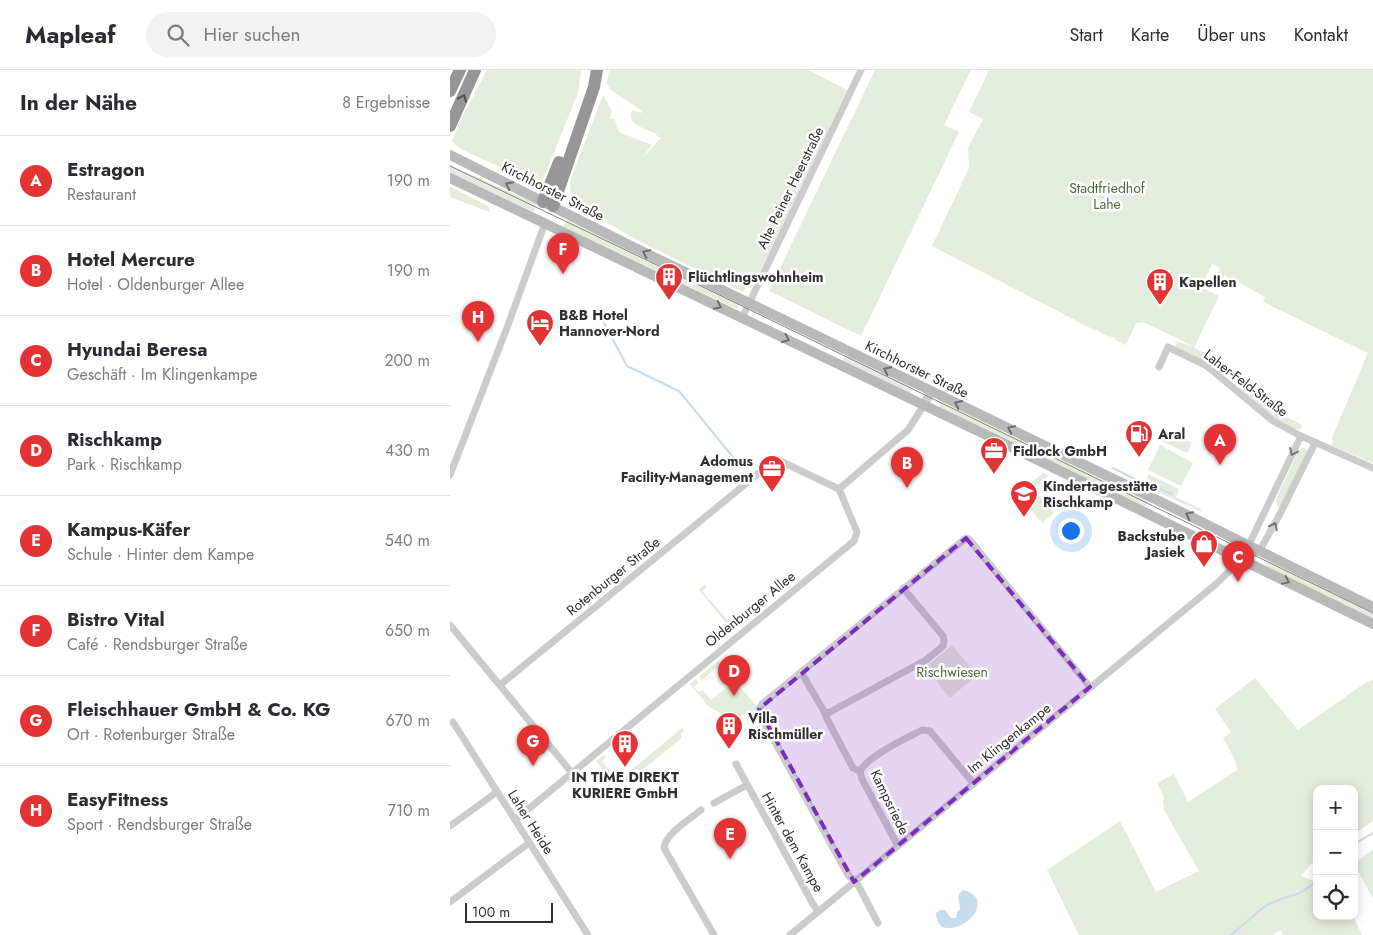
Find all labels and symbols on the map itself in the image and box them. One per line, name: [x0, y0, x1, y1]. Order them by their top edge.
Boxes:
one-way arrow: [456, 94, 467, 103]
street label: Alte Peiner Heerstraße: [752, 123, 828, 253]
street label: Kirchhorster Straße: [498, 156, 608, 226]
park label: Stadtfriedhof Lahe: [1069, 178, 1146, 214]
one-way arrow: [505, 180, 514, 191]
pin: F: [547, 233, 579, 274]
one-way arrow: [642, 249, 651, 260]
building icon: Flüchtlingswohnheim: [654, 262, 684, 301]
place label: Flüchtlingswohnheim: [688, 267, 824, 287]
building icon: Kapellen: [1145, 267, 1175, 306]
place label: Kapellen: [1179, 272, 1237, 292]
one-way arrow: [713, 300, 722, 311]
pin: H: [462, 301, 494, 342]
place label: B&B Hotel Hannover-Nord: [559, 305, 660, 341]
hotel icon: B&B Hotel Hannover-Nord: [525, 308, 555, 347]
one-way arrow: [781, 333, 790, 343]
street label: Kirchhorster Straße: [862, 335, 972, 403]
street label: Laher-Feld-Straße: [1200, 345, 1292, 421]
one-way arrow: [883, 366, 892, 376]
one-way arrow: [954, 400, 963, 411]
fuel station icon: Aral: [1124, 419, 1154, 458]
place label: Aral: [1157, 424, 1185, 444]
pin: A: [1204, 424, 1236, 465]
one-way arrow: [1007, 425, 1016, 436]
office icon: Fidlock GmbH: [979, 436, 1009, 475]
place label: Fidlock GmbH: [1013, 441, 1107, 461]
pin: B: [891, 447, 923, 488]
one-way arrow: [1289, 447, 1299, 456]
place label: Adomus Facility-Management: [621, 451, 754, 487]
office icon: Adomus Facility-Management: [757, 454, 787, 493]
place label: Kindertagesstätte Rischkamp: [1043, 476, 1157, 512]
school or university icon: Kindertagesstätte Rischkamp: [1009, 479, 1039, 518]
one-way arrow: [1185, 511, 1194, 522]
your location: [1058, 518, 1084, 544]
one-way arrow: [1268, 522, 1278, 531]
place label: Backstube Jasiek: [1118, 526, 1185, 562]
shop icon: Backstube Jasiek: [1189, 529, 1219, 568]
street label: Rotenburger Straße: [562, 532, 664, 620]
pin: C: [1222, 541, 1254, 582]
street label: Oldenburger Allee: [701, 566, 799, 652]
one-way arrow: [1280, 575, 1289, 585]
pin: D: [718, 655, 750, 696]
park label: Rischwiesen: [916, 662, 988, 682]
street label: Im Klingenkampe: [963, 698, 1055, 778]
place label: Villa Rischmüller: [747, 708, 823, 744]
building icon: Villa Rischmüller: [714, 711, 744, 750]
pin: G: [517, 725, 549, 766]
building icon: IN TIME DIREKT KURIERE GmbH: [610, 729, 640, 768]
street label: Kampsriede: [866, 766, 914, 838]
place label: IN TIME DIREKT KURIERE GmbH: [571, 767, 679, 803]
street label: Laher Heide: [503, 786, 559, 858]
street label: Hinter dem Kampe: [757, 788, 829, 896]
pin: E: [714, 818, 746, 859]
scale bar: [465, 900, 552, 923]

